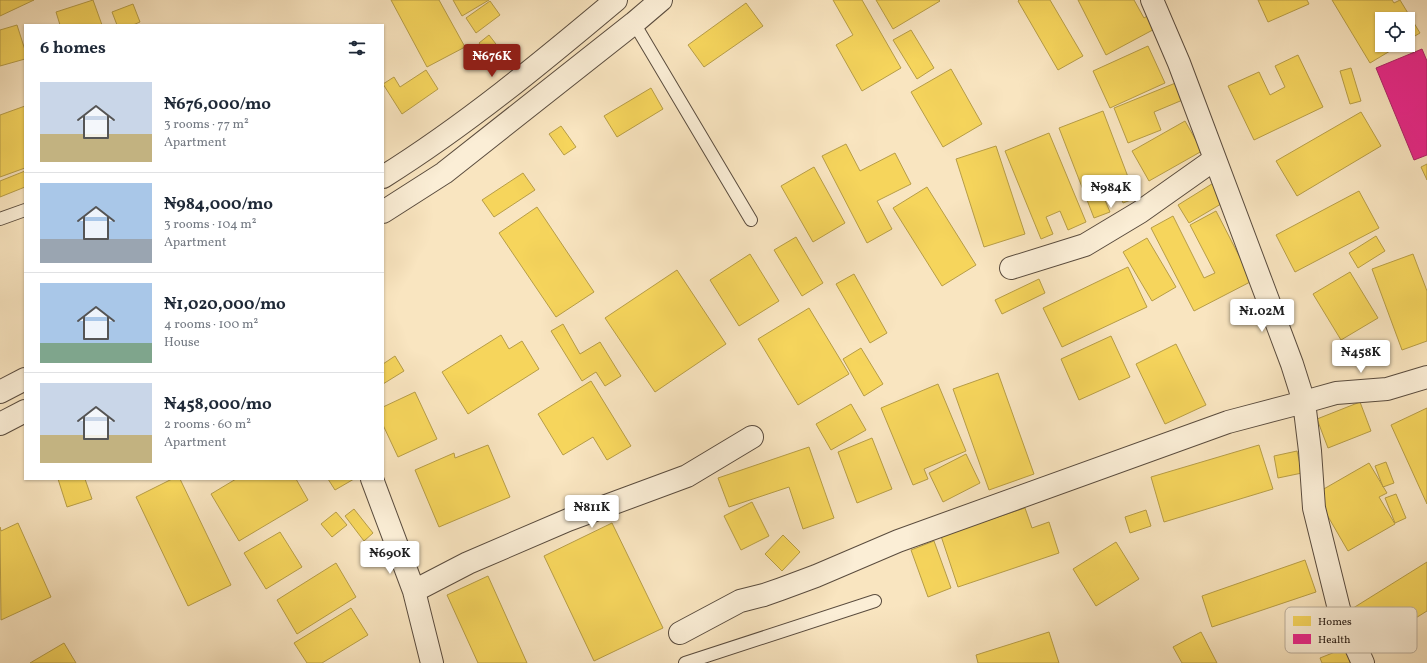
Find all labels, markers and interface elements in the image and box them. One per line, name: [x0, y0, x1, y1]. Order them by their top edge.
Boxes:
map controls: [1375, 12, 1415, 52]
button: locate: [1375, 12, 1415, 52]
text: 6 homes: [40, 37, 106, 60]
icon: filters: [346, 37, 368, 59]
pin: ₦676K: [464, 44, 520, 78]
text: ₦676K: [472, 48, 512, 66]
text: ₦676,000/mo: [164, 93, 271, 116]
icon: home: [72, 98, 120, 146]
text: 3 rooms · 77 m²: [164, 116, 249, 134]
text: Apartment: [164, 134, 227, 152]
pin: ₦984K: [1083, 175, 1139, 209]
text: ₦984K: [1091, 179, 1131, 197]
text: ₦984,000/mo: [164, 193, 273, 216]
icon: home: [72, 199, 120, 247]
text: 3 rooms · 104 m²: [164, 216, 257, 234]
text: Apartment: [164, 234, 227, 252]
text: ₦1,020,000/mo: [164, 293, 286, 316]
icon: home: [72, 299, 120, 347]
pin: ₦1.02M: [1229, 299, 1295, 333]
text: ₦1.02M: [1239, 303, 1285, 321]
text: 4 rooms · 100 m²: [164, 316, 258, 334]
text: House: [164, 334, 200, 352]
pin: ₦458K: [1333, 340, 1389, 374]
text: ₦458K: [1341, 344, 1381, 362]
text: ₦458,000/mo: [164, 393, 272, 416]
icon: home: [72, 399, 120, 447]
text: 2 rooms · 60 m²: [164, 416, 251, 434]
text: Apartment: [164, 434, 227, 452]
pin: ₦811K: [564, 495, 620, 529]
text: ₦811K: [574, 499, 610, 517]
pin: ₦690K: [362, 541, 418, 575]
text: ₦690K: [369, 545, 411, 563]
legend: [1285, 607, 1417, 653]
text: Homes: [1318, 615, 1352, 630]
text: Health: [1318, 633, 1351, 648]

